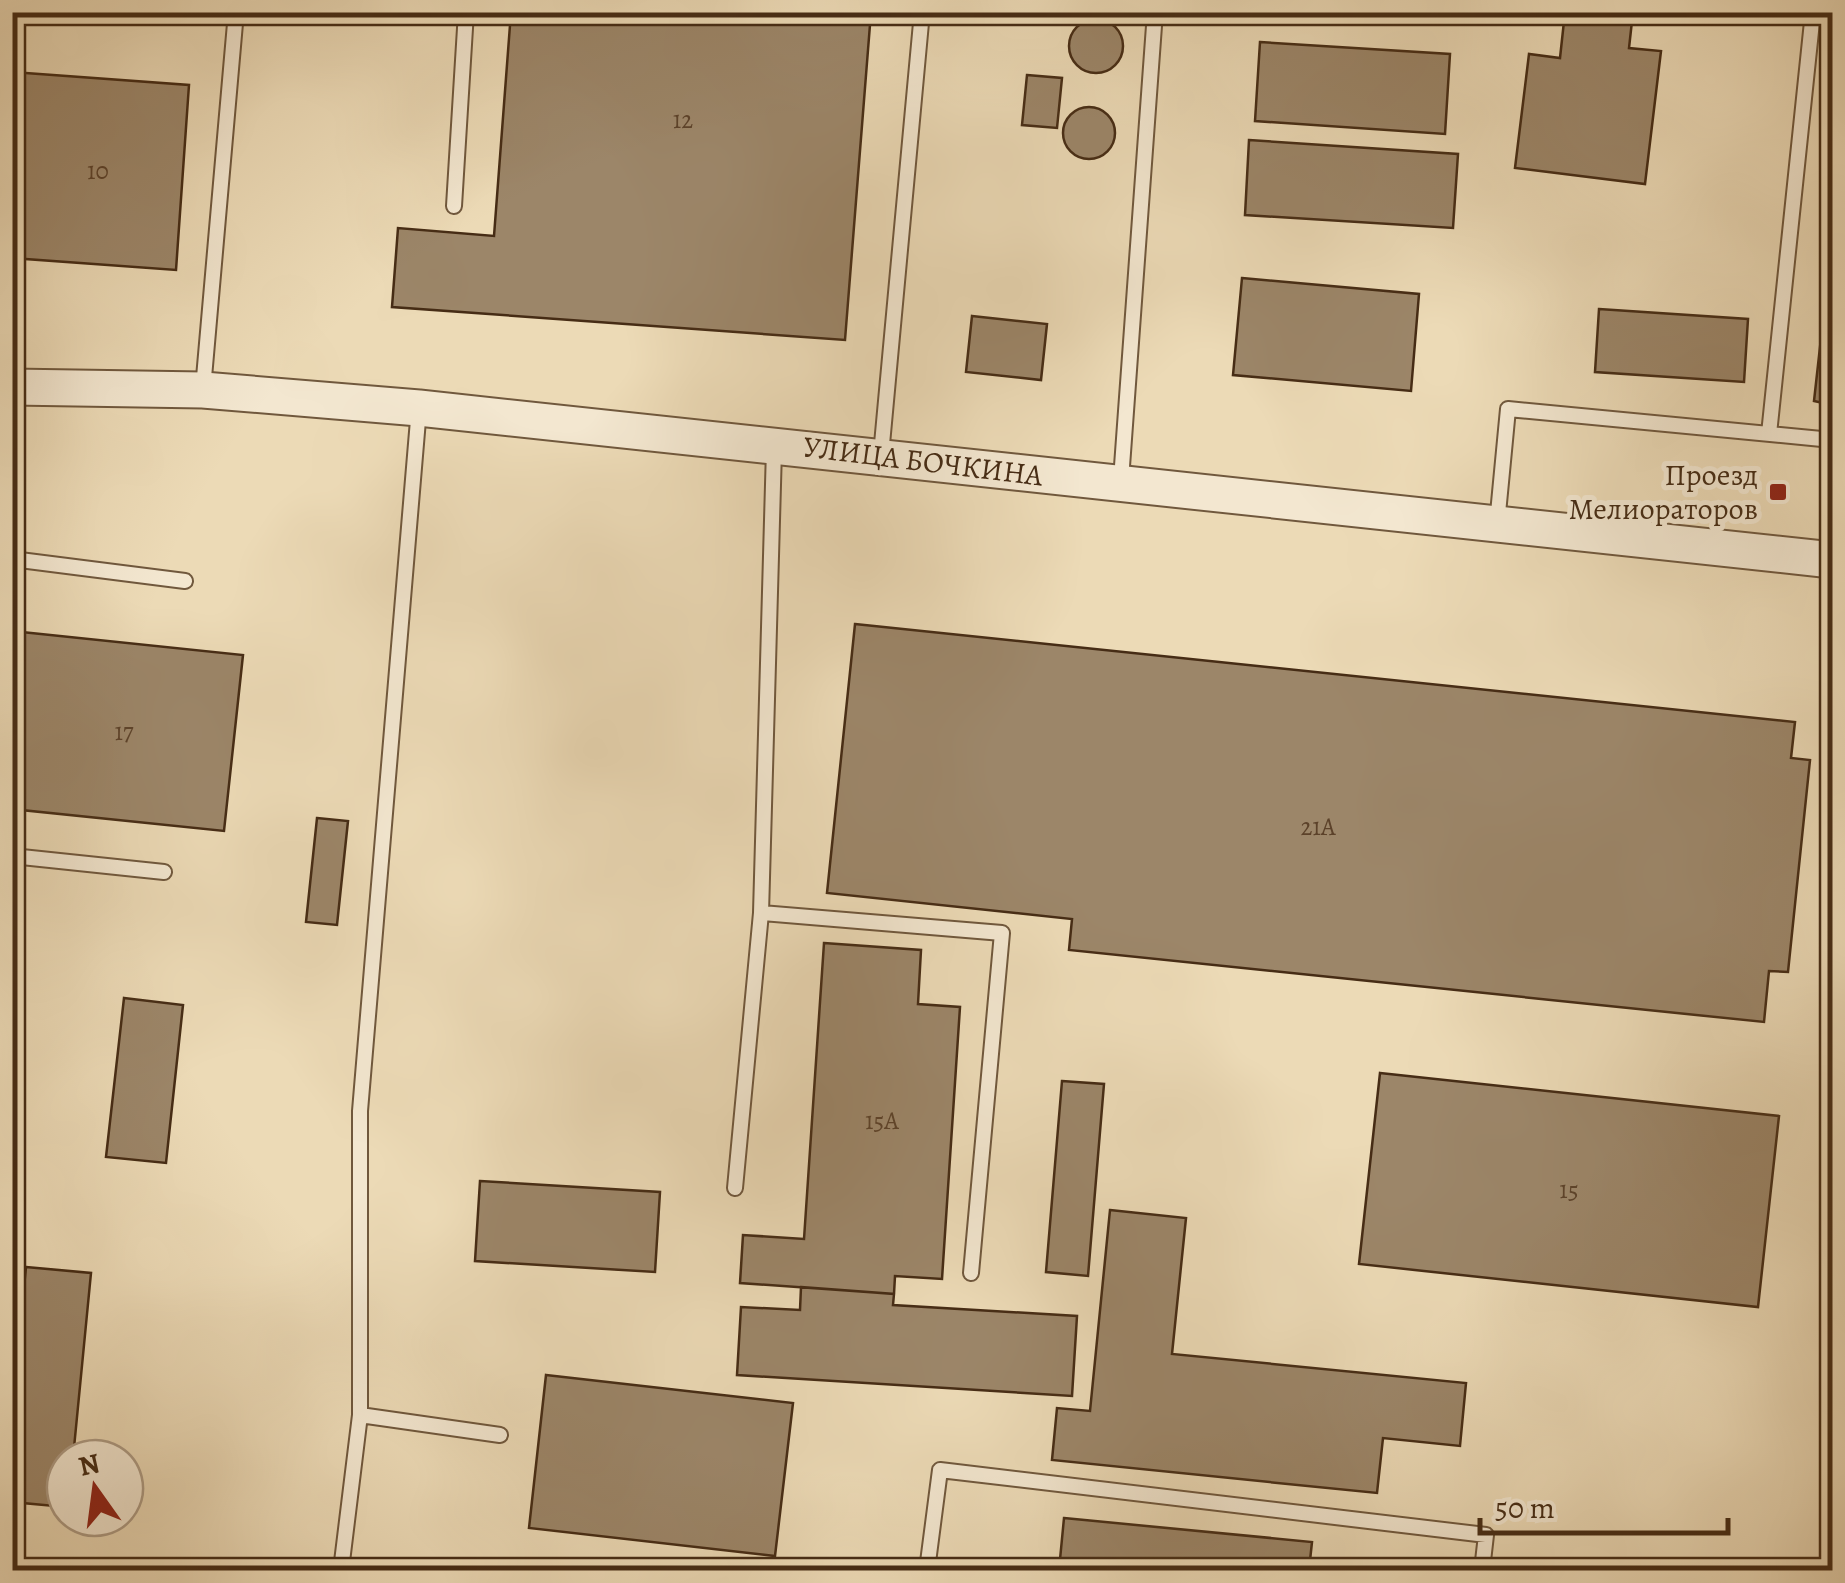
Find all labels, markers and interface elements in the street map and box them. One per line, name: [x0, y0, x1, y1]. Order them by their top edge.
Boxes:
house number: 12: [673, 103, 693, 137]
house number: 10: [87, 154, 109, 188]
street label: УЛИЦА БОЧКИНА: [801, 426, 1046, 496]
place label: Проезд Мелиораторов: [1569, 455, 1758, 529]
marker: Проезд Мелиораторов: [1767, 481, 1789, 503]
house number: 17: [114, 715, 134, 749]
house number: 21А: [1300, 810, 1336, 844]
house number: 15А: [865, 1104, 899, 1138]
house number: 15: [1559, 1173, 1579, 1207]
north arrow: [45, 1438, 145, 1538]
text: N: [75, 1444, 104, 1486]
scale bar: [1480, 1473, 1728, 1535]
text: 50 m: [1495, 1488, 1555, 1528]

